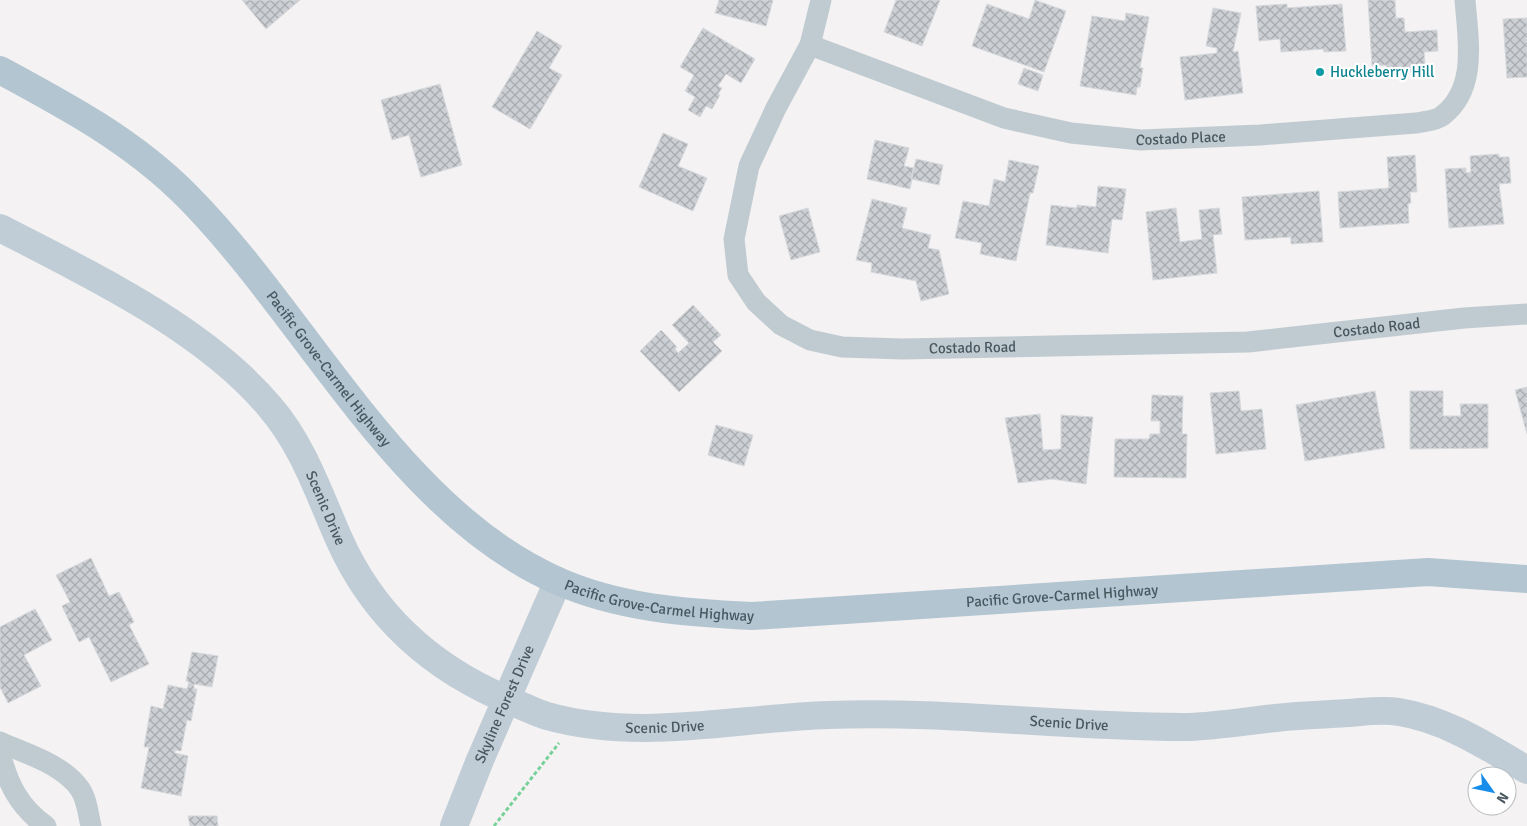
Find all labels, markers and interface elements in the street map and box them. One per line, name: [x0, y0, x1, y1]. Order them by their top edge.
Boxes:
place label: Huckleberry Hill: [1330, 63, 1434, 81]
marker: Huckleberry Hill: [1314, 66, 1326, 78]
street label: Costado Place: [1135, 127, 1226, 149]
street label: Pacific Grove-Carmel Highway: [263, 287, 395, 450]
street label: Costado Road: [1332, 314, 1421, 341]
street label: Costado Road: [929, 338, 1016, 357]
street label: Scenic Drive: [302, 468, 350, 548]
street label: Pacific Grove-Carmel Highway: [562, 576, 754, 625]
street label: Pacific Grove-Carmel Highway: [965, 581, 1159, 611]
street label: Skyline Forest Drive: [471, 642, 538, 766]
street label: Scenic Drive: [1029, 712, 1109, 734]
street label: Scenic Drive: [625, 716, 705, 737]
north arrow: [1467, 766, 1517, 816]
text: N: [1493, 789, 1512, 807]

